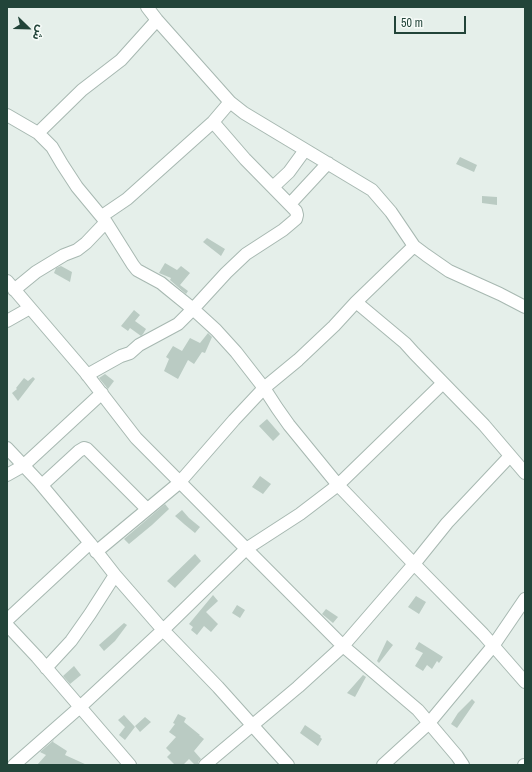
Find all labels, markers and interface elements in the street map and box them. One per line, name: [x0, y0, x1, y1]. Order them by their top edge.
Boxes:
north arrow: [8, 8, 48, 48]
scale bar: [396, 8, 468, 34]
text: 50 m: [401, 15, 423, 31]
text: ش: [30, 23, 48, 42]

